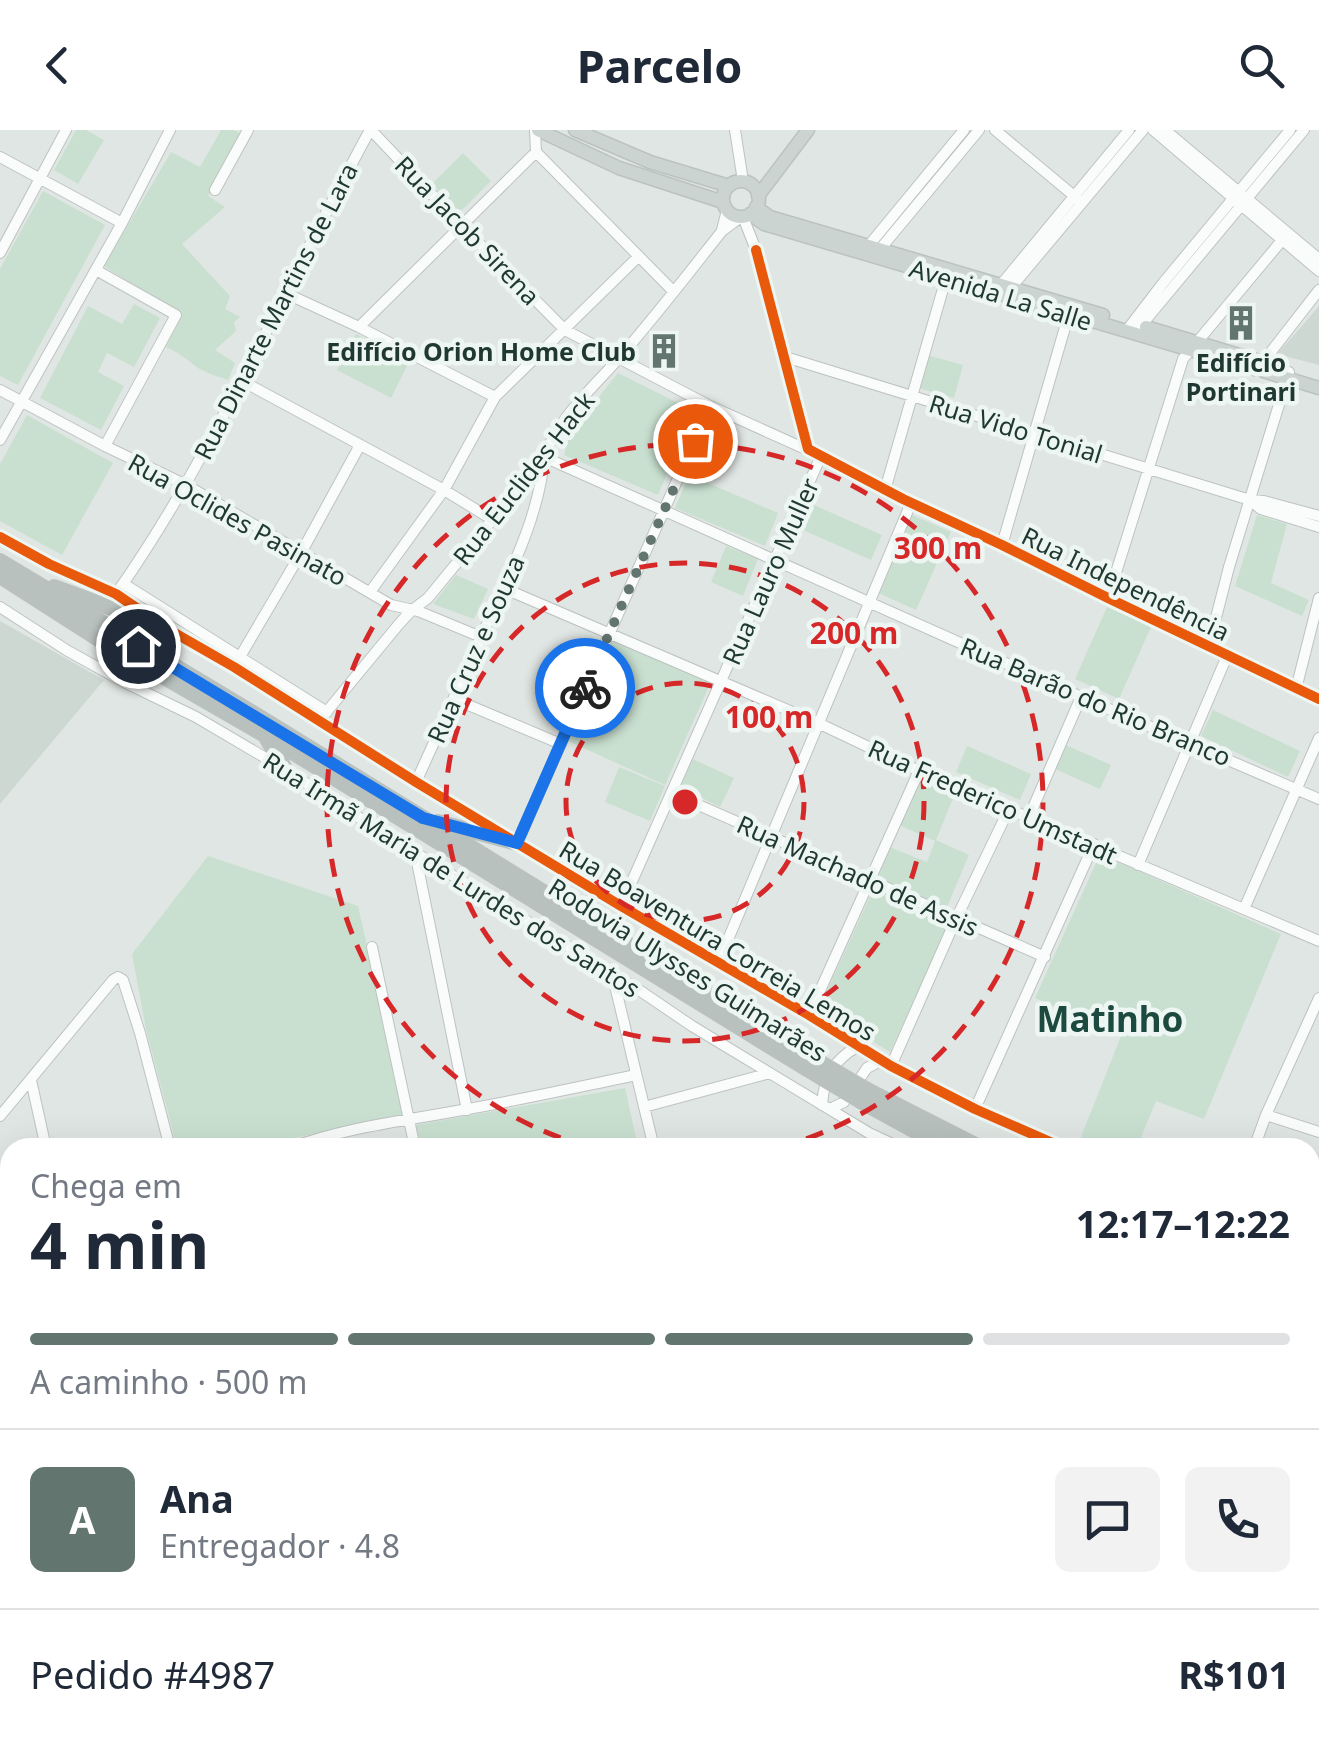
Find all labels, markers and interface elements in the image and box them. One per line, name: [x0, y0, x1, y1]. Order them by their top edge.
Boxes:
text: Parcelo: [577, 35, 742, 96]
icon: back: [30, 38, 85, 93]
icon: search: [1234, 38, 1289, 93]
street label: Rua Jacob Sirena: [388, 148, 548, 312]
street label: Rua Dinarte Martins de Lara: [185, 157, 365, 465]
street label: Avenida La Salle: [906, 250, 1096, 338]
building icon: Edifício Portinari: [1222, 304, 1260, 342]
building icon: Edifício Orion Home Club: [645, 332, 683, 370]
place label: Edifício Orion Home Club: [326, 334, 636, 368]
place label: Edifício Portinari: [1186, 345, 1296, 408]
street label: Rua Euclides Hack: [444, 384, 602, 572]
street label: Rua Vido Tonial: [925, 385, 1107, 471]
pin: [653, 399, 738, 484]
icon: bag: [668, 414, 723, 469]
street label: Rua Oclides Pasinato: [123, 445, 353, 593]
street label: Rua Lauro Muller: [714, 472, 826, 670]
street label: Rua Independência: [1016, 518, 1236, 648]
text: 300 m: [894, 527, 982, 568]
street label: Rua Cruz e Souza: [418, 550, 532, 748]
pin: [96, 604, 181, 689]
text: 200 m: [810, 612, 898, 653]
icon: home: [111, 619, 166, 674]
street label: Rua Barão do Rio Branco: [956, 629, 1236, 773]
courier: [535, 638, 635, 738]
icon: bike: [558, 661, 613, 716]
text: 100 m: [725, 696, 813, 737]
street label: Rua Frederico Umstadt: [863, 731, 1123, 871]
street label: Rua Irmã Maria de Lurdes dos Santos: [257, 743, 647, 1005]
centre of rings: [667, 784, 703, 820]
street label: Rua Machado de Assis: [732, 806, 984, 944]
street label: Rua Boaventura Correia Lemos: [553, 832, 883, 1048]
street label: Rodovia Ulysses Guimarães: [543, 869, 833, 1069]
district label: Matinho: [1036, 995, 1184, 1042]
text: Chega em: [30, 1164, 182, 1207]
text: 12:17–12:22: [1076, 1197, 1290, 1249]
text: 4 min: [30, 1200, 209, 1288]
text: A caminho · 500 m: [30, 1360, 308, 1403]
button: chat: [1055, 1467, 1160, 1572]
button: phone: [1185, 1467, 1290, 1572]
text: Ana: [160, 1472, 234, 1524]
text: A: [69, 1493, 96, 1545]
text: Entregador · 4.8: [160, 1524, 400, 1567]
text: Pedido #4987: [30, 1648, 275, 1700]
text: R$101: [1178, 1648, 1290, 1700]

